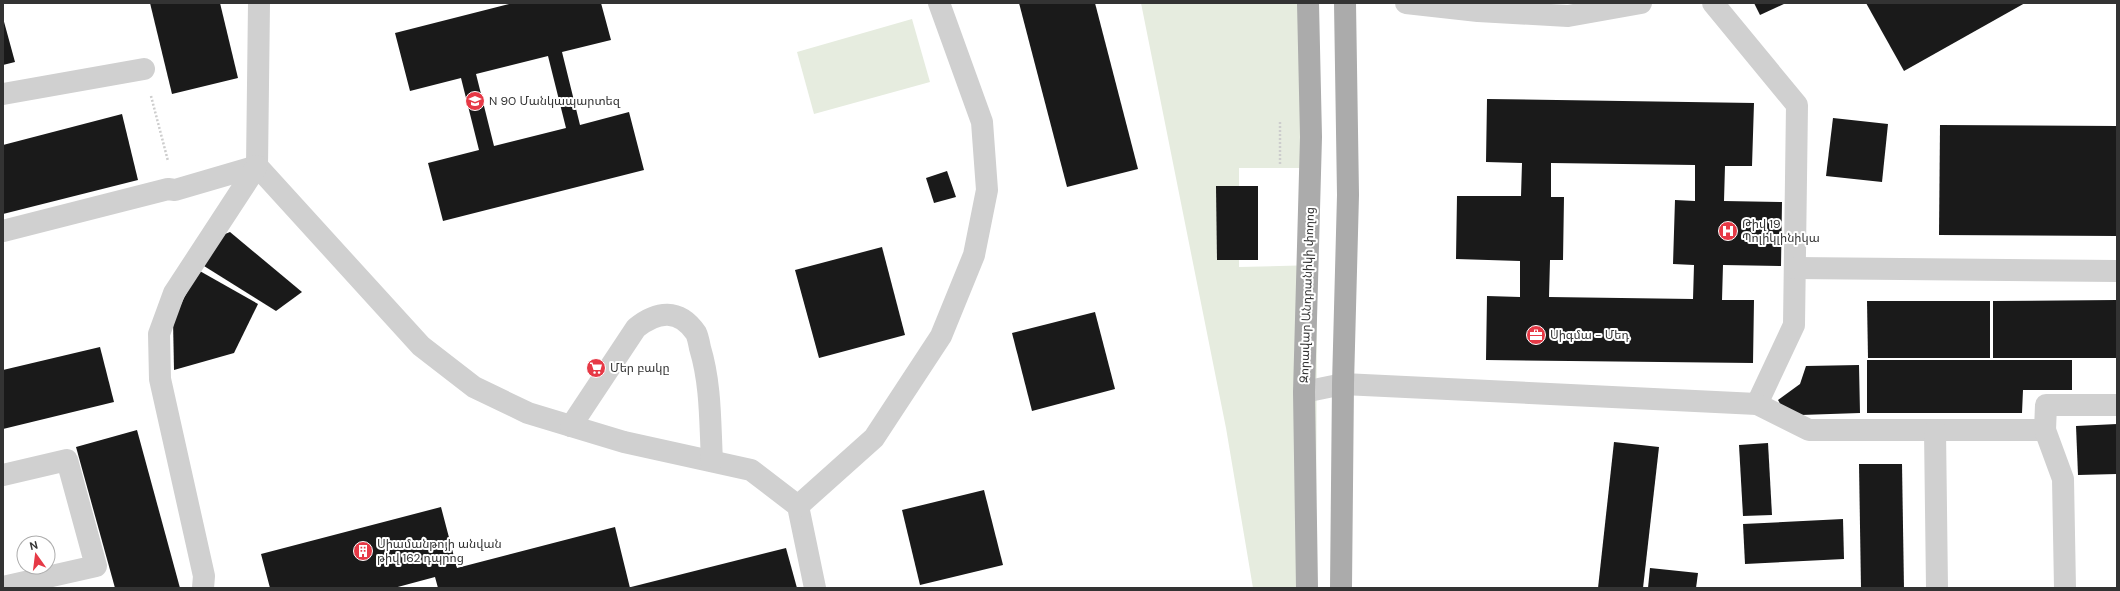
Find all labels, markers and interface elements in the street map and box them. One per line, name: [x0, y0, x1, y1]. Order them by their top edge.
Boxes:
school or university icon: N 90 Մանկապարտեզ: [464, 90, 486, 112]
place label: N 90 Մանկապարտեզ: [489, 93, 621, 109]
street label: Զորավար Անդրանիկի փողոց: [1296, 207, 1318, 383]
place label: Թիվ 19 Պոլիկլինիկա: [1742, 216, 1820, 246]
hospital icon: Թիվ 19 Պոլիկլինիկա: [1717, 220, 1739, 242]
office icon: Սիգմա - Մեդ: [1525, 324, 1547, 346]
place label: Սիգմա - Մեդ: [1550, 327, 1629, 343]
supermarket icon: Մեր բակը: [585, 357, 607, 379]
place label: Մեր բակը: [610, 360, 670, 376]
north arrow: [16, 535, 56, 575]
place label: Սիամանթոյի անվան թիվ 162 դպրոց: [377, 536, 502, 566]
text: N: [28, 538, 39, 553]
building icon: Սիամանթոյի անվան թիվ 162 դպրոց: [352, 540, 374, 562]

